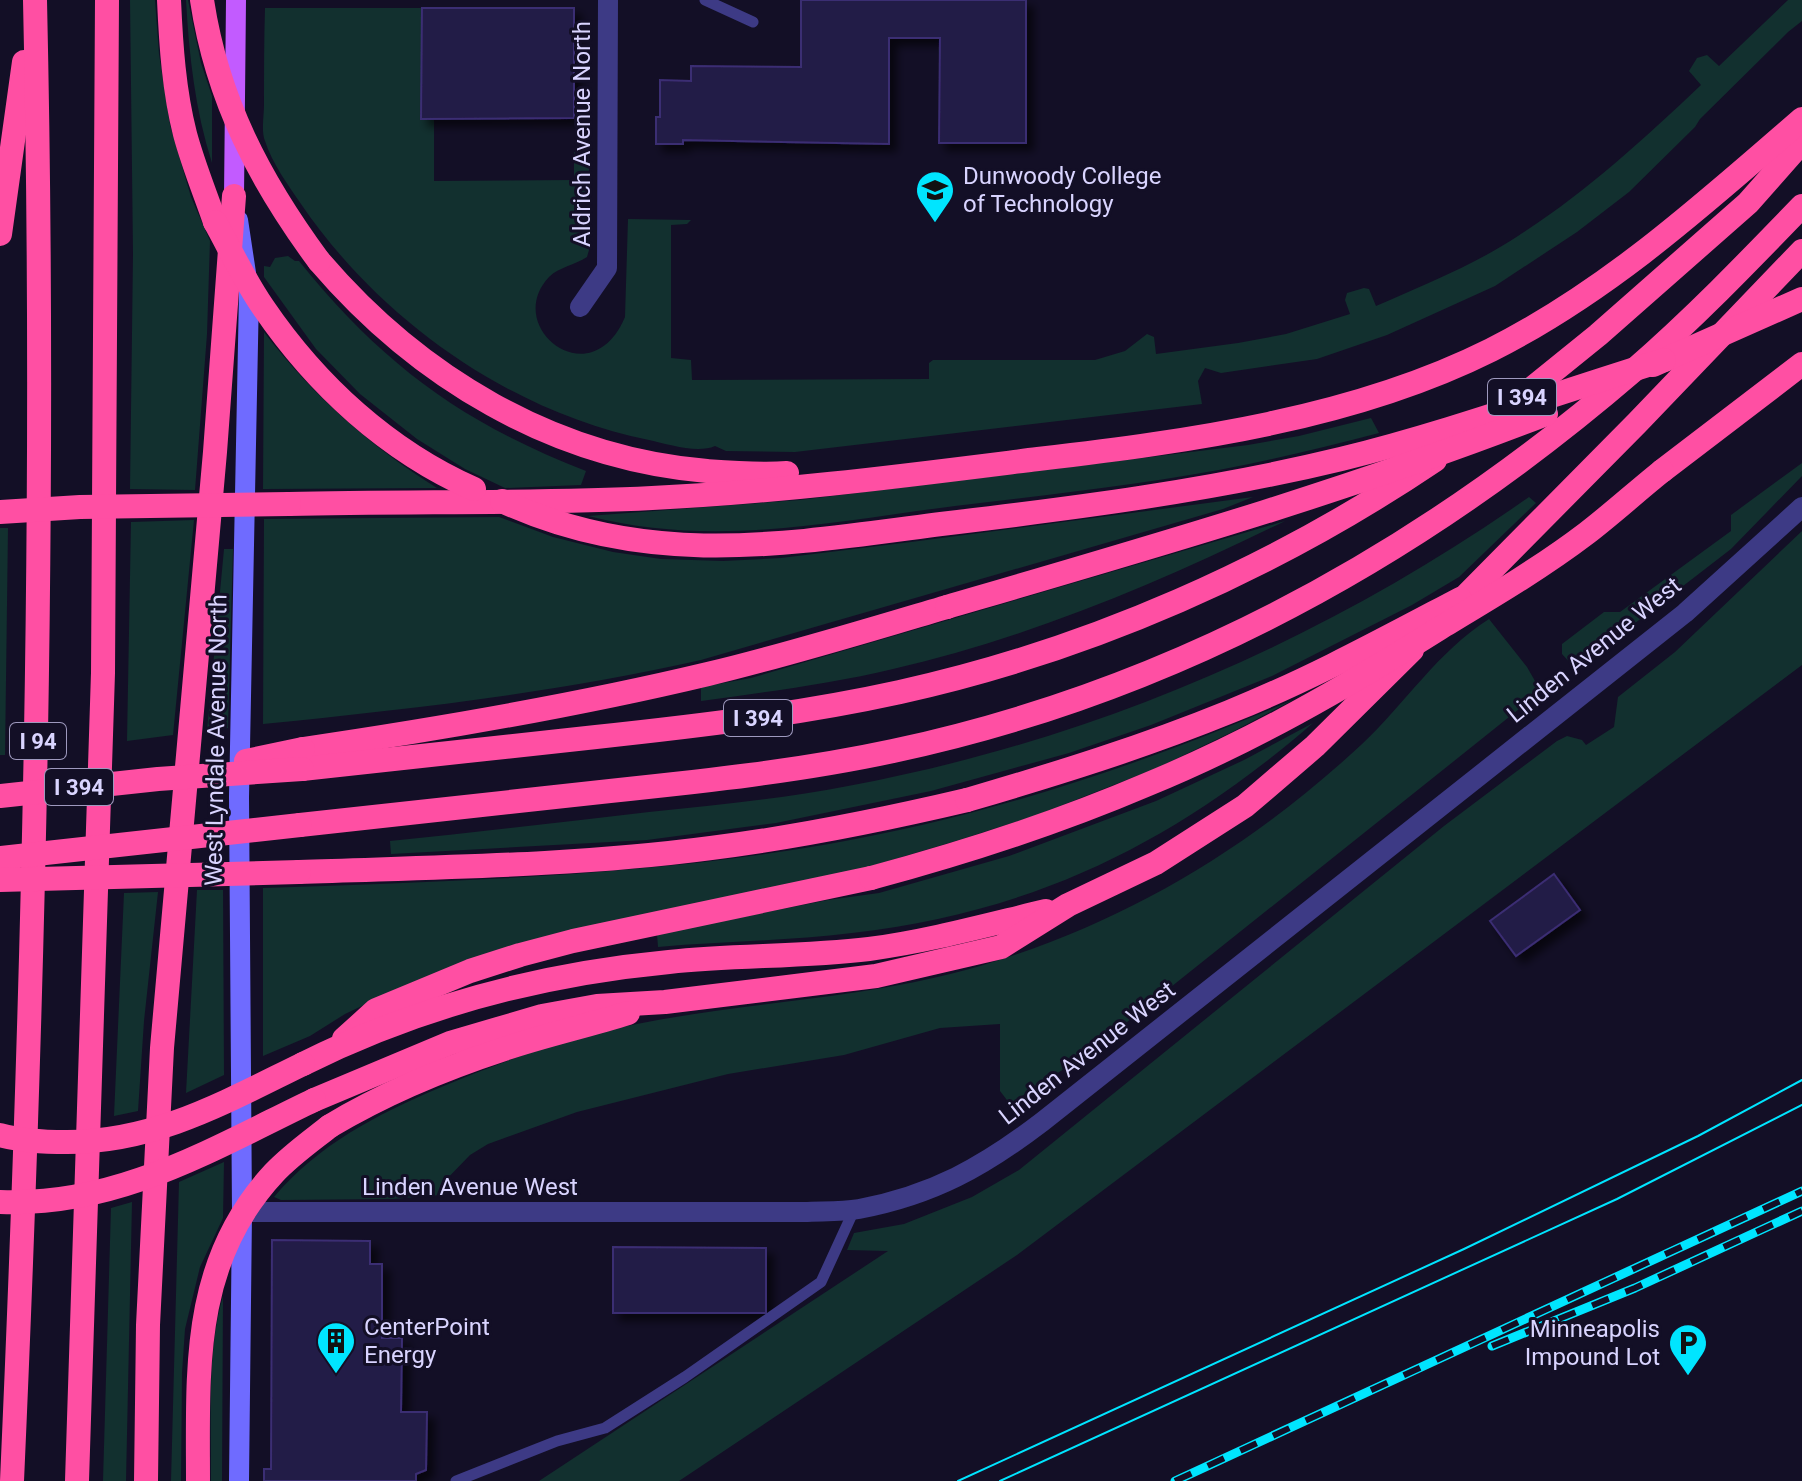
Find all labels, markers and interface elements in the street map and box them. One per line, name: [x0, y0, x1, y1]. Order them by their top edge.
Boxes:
street label: Aldrich Avenue North: [568, 21, 596, 247]
place label: Dunwoody College of Technology: [963, 162, 1161, 218]
school or university icon: Dunwoody College of Technology: [914, 169, 956, 224]
road number: I 394: [1488, 379, 1556, 415]
street label: Linden Avenue West: [1501, 571, 1687, 729]
street label: West Lyndale Avenue North: [199, 594, 233, 886]
road number: I 394: [724, 700, 792, 736]
road number: I 94: [10, 723, 66, 759]
road number: I 394: [45, 769, 113, 805]
street label: Linden Avenue West: [993, 975, 1181, 1130]
street label: Linden Avenue West: [362, 1173, 578, 1201]
place label: CenterPoint Energy: [364, 1313, 490, 1369]
place label: Minneapolis Impound Lot: [1525, 1315, 1660, 1371]
building icon: CenterPoint Energy: [315, 1320, 357, 1375]
parking icon: Minneapolis Impound Lot: [1667, 1322, 1709, 1377]

